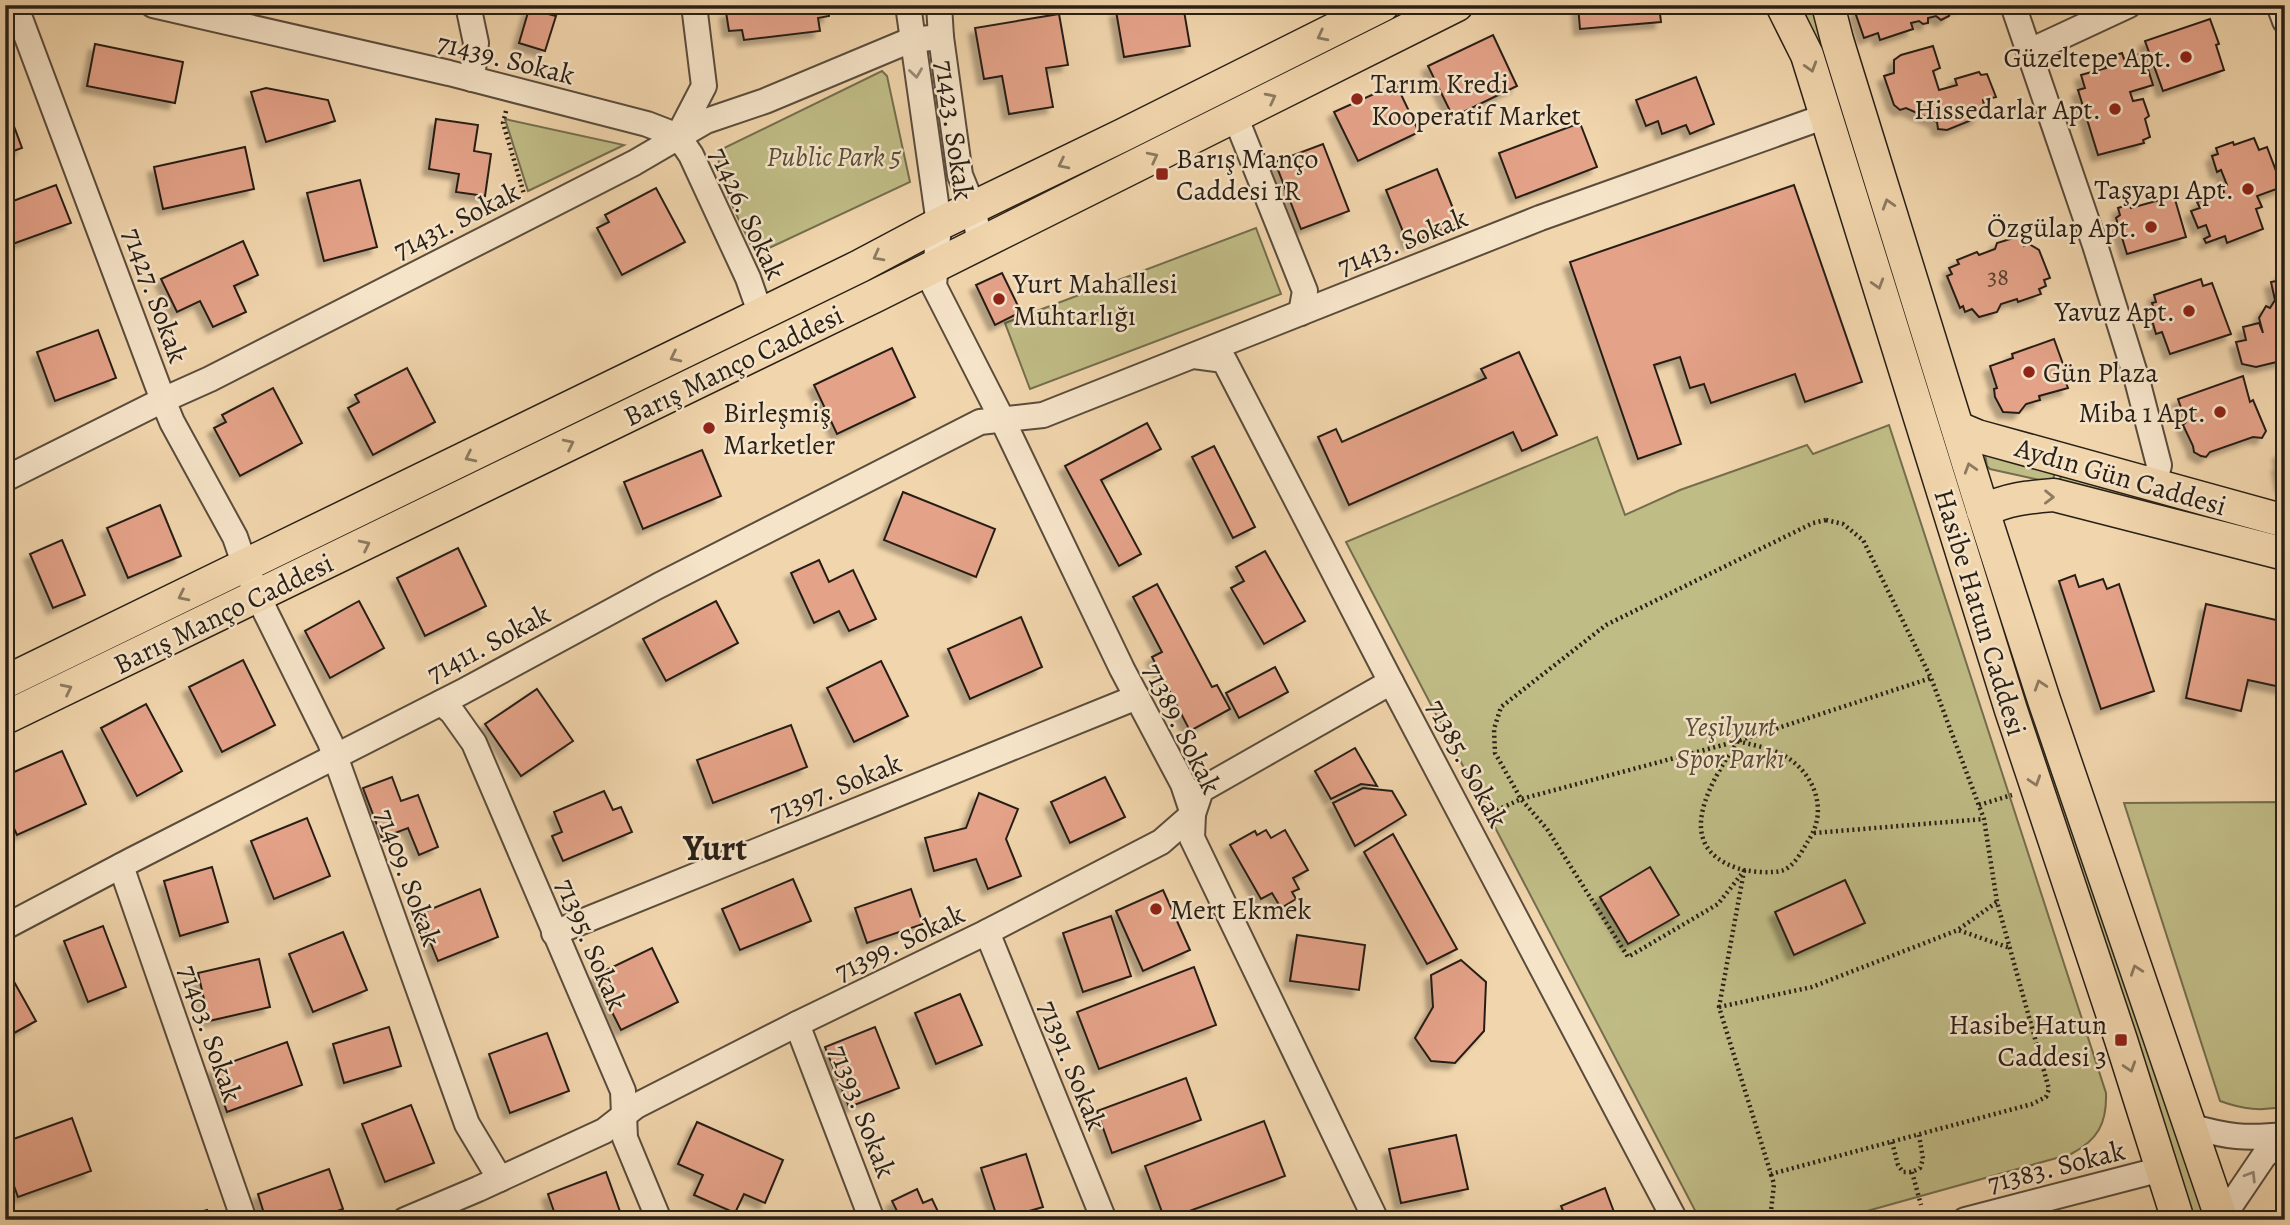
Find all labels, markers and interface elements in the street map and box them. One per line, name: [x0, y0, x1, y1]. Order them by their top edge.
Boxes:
street label: 71439. Sokak: [433, 24, 579, 94]
one-way arrow: [1317, 28, 1329, 42]
place label: Güzeltepe Apt.: [2003, 39, 2172, 77]
marker: Güzeltepe Apt.: [2178, 49, 2194, 65]
street label: 71423. Sokak: [925, 58, 983, 203]
one-way arrow: [1802, 60, 1817, 72]
place label: Tarım Kredi Kooperatif Market: [1371, 65, 1581, 135]
one-way arrow: [908, 67, 923, 79]
marker: Tarım Kredi Kooperatif Market: [1349, 91, 1365, 107]
place label: Hissedarlar Apt.: [1914, 91, 2101, 129]
one-way arrow: [1264, 92, 1276, 106]
marker: Hissedarlar Apt.: [2107, 101, 2123, 117]
park label: Public Park 5: [767, 138, 902, 176]
place label: Barış Manço Caddesi 1R: [1176, 140, 1318, 210]
street label: 71426. Sokak: [700, 141, 794, 286]
one-way arrow: [1146, 151, 1158, 165]
one-way arrow: [1058, 156, 1070, 170]
marker: Barış Manço Caddesi 1R: [1154, 166, 1170, 182]
place label: Taşyapı Apt.: [2094, 171, 2234, 209]
street label: 71431. Sokak: [387, 173, 526, 269]
marker: Taşyapı Apt.: [2240, 181, 2256, 197]
one-way arrow: [1882, 198, 1897, 210]
street label: 71413. Sokak: [1332, 199, 1473, 285]
place label: Özgülap Apt.: [1987, 209, 2137, 247]
marker: Özgülap Apt.: [2143, 219, 2159, 235]
street label: 71427. Sokak: [113, 223, 197, 368]
one-way arrow: [873, 248, 886, 262]
house number: 38: [1987, 261, 2009, 293]
place label: Yurt Mahallesi Muhtarlığı: [1012, 265, 1178, 335]
one-way arrow: [1870, 278, 1885, 290]
marker: Yurt Mahallesi Muhtarlığı: [991, 291, 1007, 307]
place label: Yavuz Apt.: [2054, 293, 2175, 331]
street label: Barış Manço Caddesi: [617, 296, 850, 436]
marker: Yavuz Apt.: [2181, 303, 2197, 319]
one-way arrow: [670, 349, 682, 363]
place label: Gün Plaza: [2043, 354, 2158, 392]
marker: Gün Plaza: [2021, 364, 2037, 380]
place label: Birleşmiş Marketler: [723, 394, 836, 464]
place label: Miba 1 Apt.: [2078, 394, 2206, 432]
marker: Miba 1 Apt.: [2212, 404, 2228, 420]
marker: Birleşmiş Marketler: [701, 420, 717, 436]
street label: Aydın Gün Caddesi: [2010, 428, 2231, 525]
one-way arrow: [562, 439, 574, 453]
one-way arrow: [465, 449, 477, 463]
one-way arrow: [1964, 462, 1979, 474]
street label: Hasibe Hatun Caddesi: [1924, 484, 2036, 740]
one-way arrow: [2044, 489, 2055, 504]
one-way arrow: [358, 539, 370, 553]
street label: Barış Manço Caddesi: [107, 544, 340, 684]
one-way arrow: [178, 588, 190, 602]
street label: 71411. Sokak: [420, 595, 557, 692]
street label: 71389. Sokak: [1134, 657, 1230, 800]
one-way arrow: [2033, 679, 2048, 691]
one-way arrow: [60, 683, 72, 697]
street label: 71385. Sokak: [1417, 692, 1517, 835]
park label: Yeşilyurt Spor Parkı: [1676, 708, 1784, 778]
street label: 71397. Sokak: [764, 744, 907, 832]
one-way arrow: [2027, 775, 2041, 787]
street label: 71409. Sokak: [366, 803, 451, 951]
district label: Yurt: [682, 824, 747, 872]
street label: 71395. Sokak: [546, 873, 636, 1016]
place label: Mert Ekmek: [1170, 891, 1312, 929]
street label: 71399. Sokak: [828, 895, 971, 991]
marker: Mert Ekmek: [1148, 901, 1164, 917]
street label: 71403. Sokak: [169, 960, 251, 1107]
one-way arrow: [2130, 964, 2145, 976]
street label: 71391. Sokak: [1029, 995, 1115, 1136]
place label: Hasibe Hatun Caddesi 3: [1949, 1006, 2107, 1076]
marker: Hasibe Hatun Caddesi 3: [2113, 1032, 2129, 1048]
street label: 71393. Sokak: [819, 1039, 905, 1183]
one-way arrow: [2122, 1060, 2136, 1073]
street label: 71383. Sokak: [1984, 1132, 2129, 1202]
one-way arrow: [2243, 1170, 2256, 1183]

